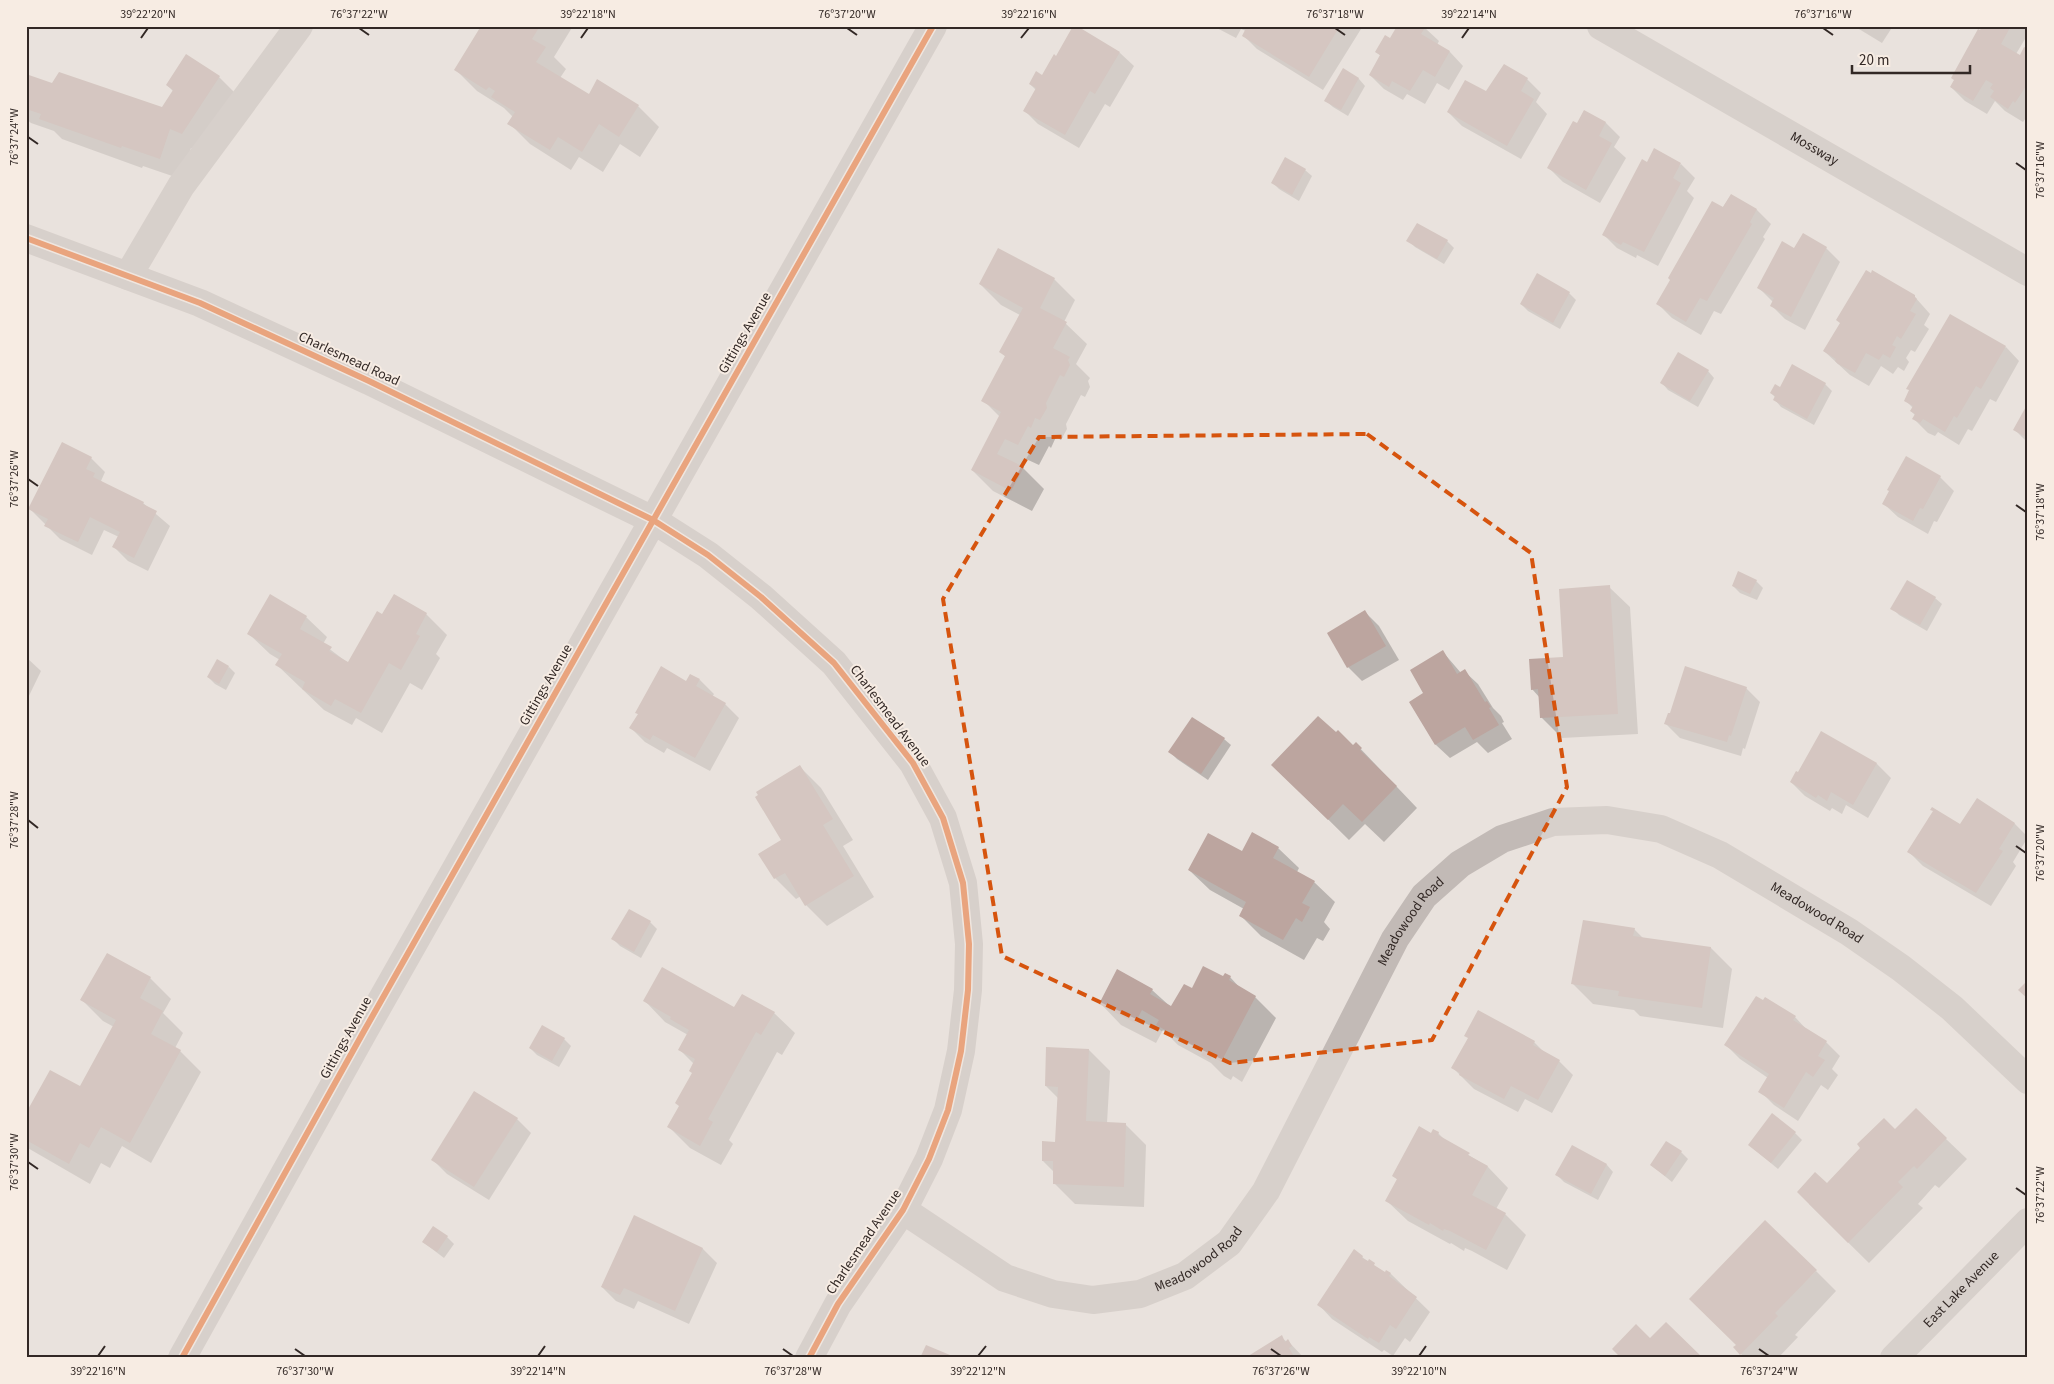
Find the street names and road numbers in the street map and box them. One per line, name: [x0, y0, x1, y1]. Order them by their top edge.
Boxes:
street label: Mossway: [1786, 127, 1843, 171]
street label: Gittings Avenue: [714, 288, 776, 378]
street label: Charlesmead Road: [295, 327, 403, 391]
street label: Gittings Avenue: [515, 640, 577, 730]
street label: Charlesmead Avenue: [845, 661, 935, 771]
street label: Meadowood Road: [1373, 872, 1449, 969]
street label: Meadowood Road: [1766, 877, 1867, 949]
street label: Gittings Avenue: [315, 993, 377, 1083]
street label: Charlesmead Avenue: [821, 1185, 907, 1299]
street label: Meadowood Road: [1151, 1222, 1248, 1297]
street label: East Lake Avenue: [1919, 1247, 2004, 1333]

